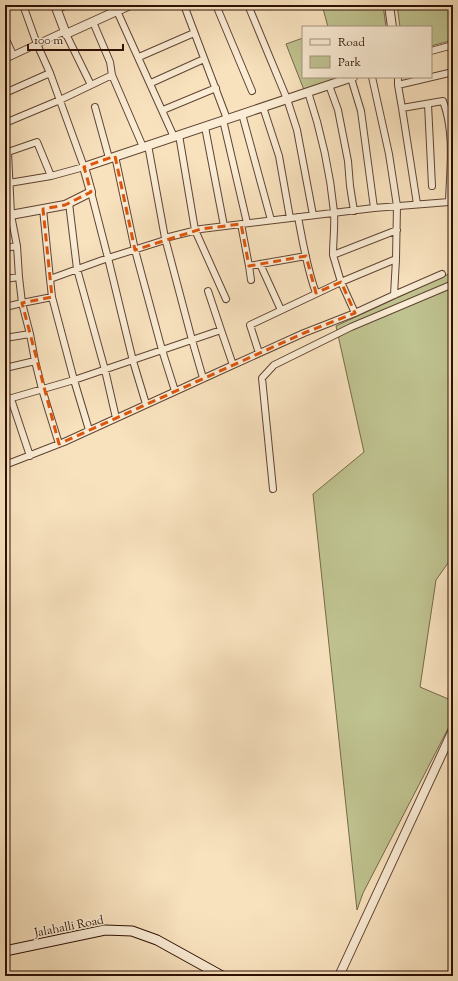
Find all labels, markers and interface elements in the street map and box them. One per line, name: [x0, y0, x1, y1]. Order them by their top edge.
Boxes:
scale bar: [28, 26, 123, 52]
legend: [302, 26, 432, 78]
text: 100 m: [34, 32, 63, 50]
text: Road: [338, 34, 365, 52]
text: Park: [338, 54, 361, 72]
street label: Jalahalli Road: [32, 911, 106, 943]

